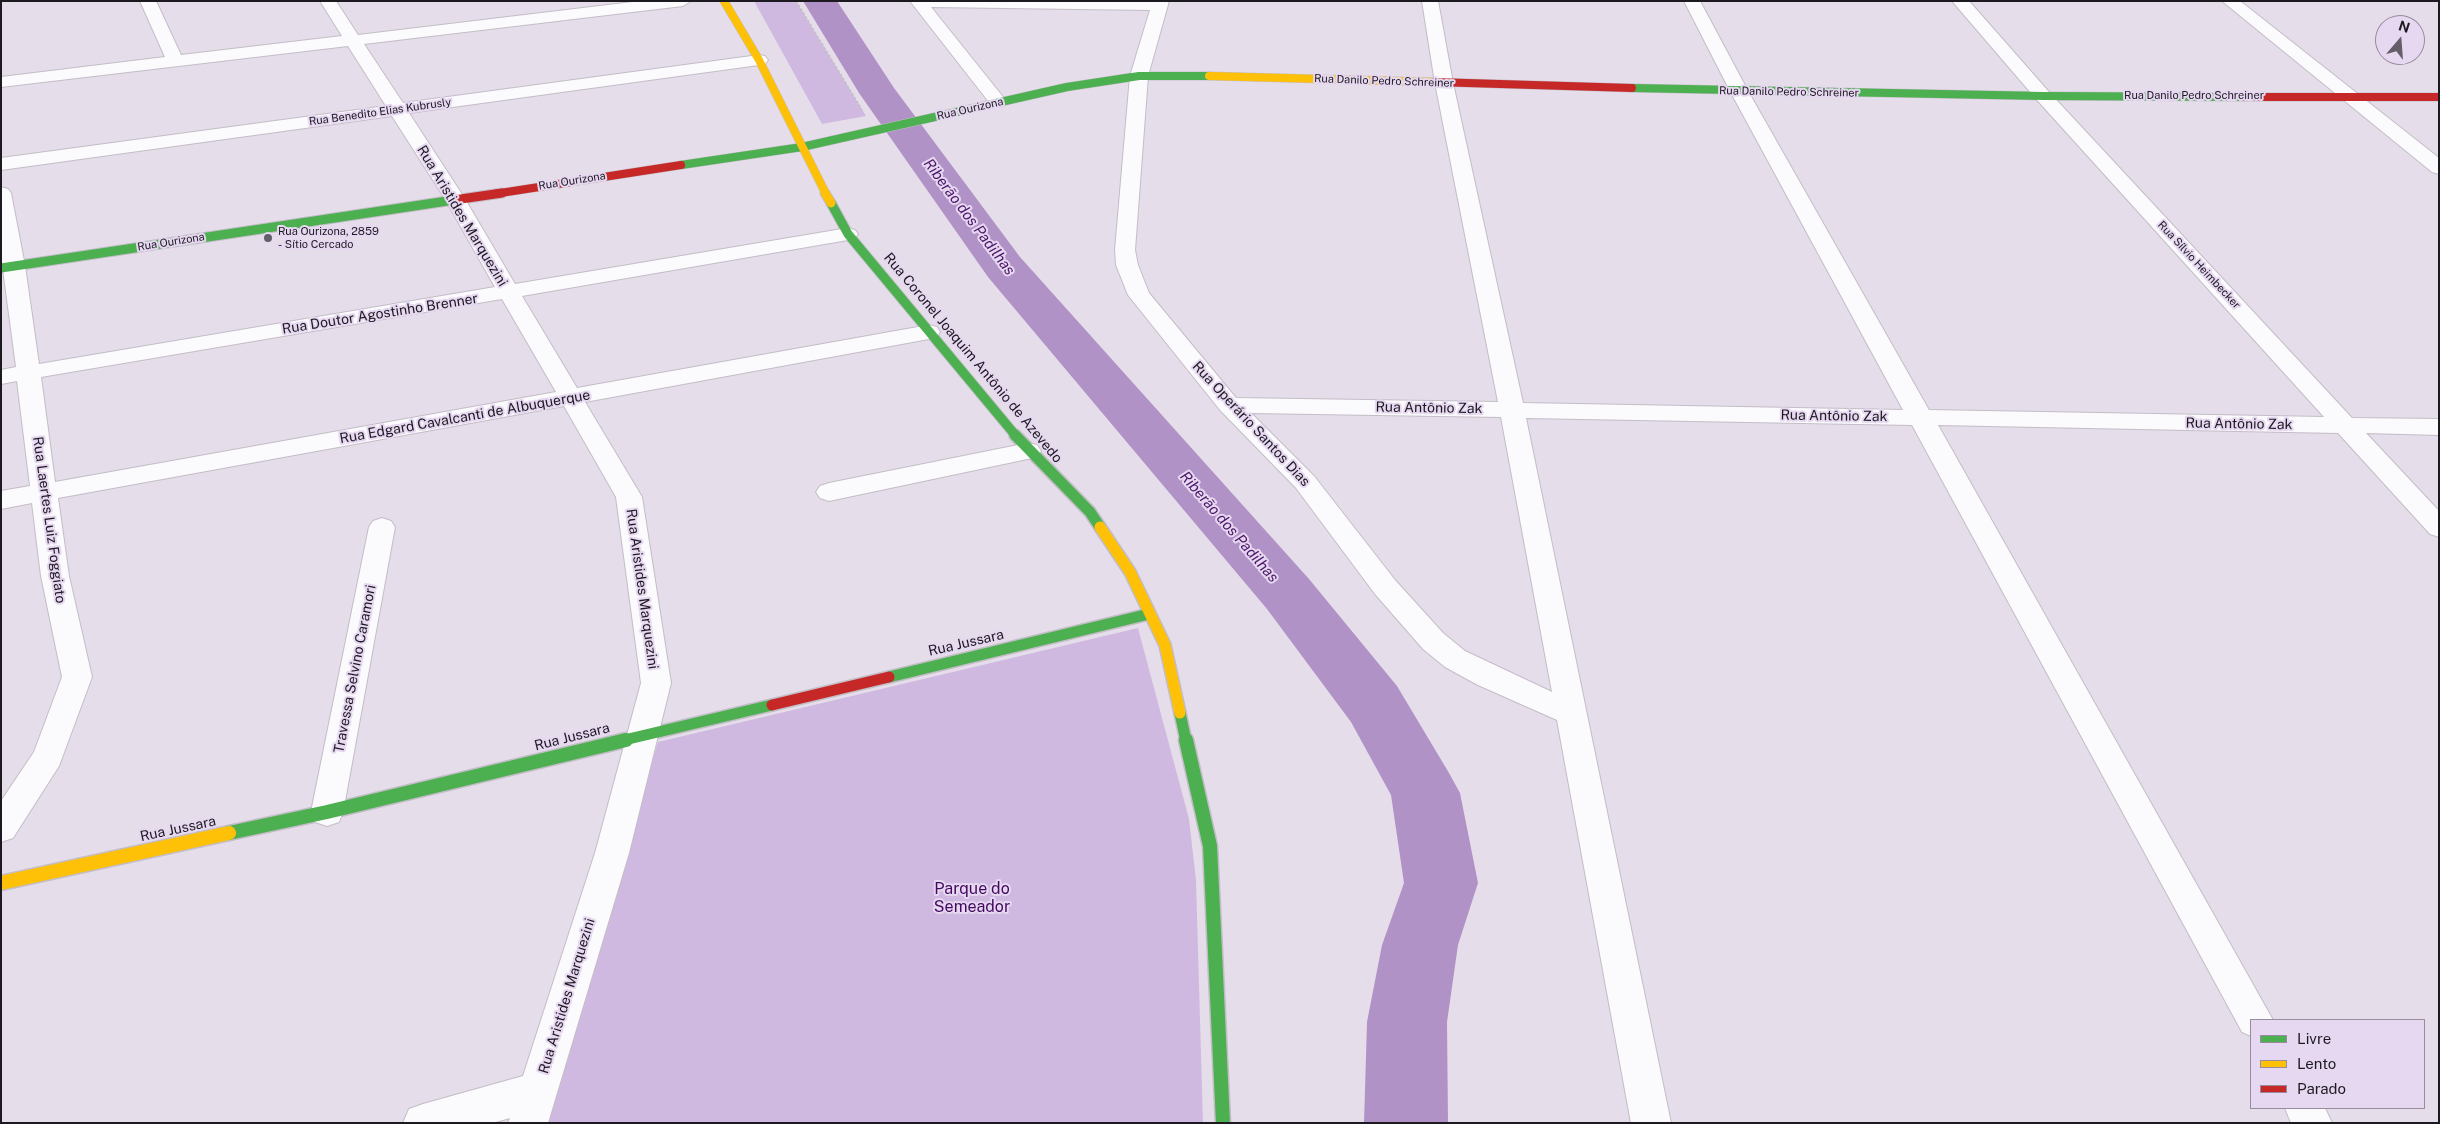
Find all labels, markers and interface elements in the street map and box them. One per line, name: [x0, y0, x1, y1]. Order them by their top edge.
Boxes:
north arrow: [2375, 15, 2425, 65]
text: N: [2397, 17, 2412, 36]
street label: Rua Danilo Pedro Schreiner: [1314, 72, 1454, 90]
street label: Rua Danilo Pedro Schreiner: [1719, 84, 1859, 100]
street label: Rua Danilo Pedro Schreiner: [2124, 89, 2264, 103]
street label: Rua Benedito Elias Kubrusly: [308, 95, 452, 129]
street label: Rua Ourizona: [935, 95, 1005, 123]
street label: Rua Aristides Marquezini: [413, 142, 511, 290]
water label: Riberão dos Padilhas: [919, 155, 1019, 279]
street label: Rua Ourizona: [537, 169, 607, 193]
street label: Rua Sílvio Heimbecker: [2155, 218, 2243, 312]
place label: Rua Ourizona, 2859 - Sítio Cercado: [278, 225, 379, 251]
street label: Rua Ourizona: [136, 230, 206, 254]
marker: Rua Ourizona, 2859 - Sítio Cercado: [262, 232, 274, 244]
street label: Rua Coronel Joaquim Antônio de Azevedo: [880, 250, 1066, 466]
street label: Rua Doutor Agostinho Brenner: [281, 290, 479, 338]
street label: Rua Operário Santos Dias: [1189, 358, 1313, 490]
street label: Rua Edgard Cavalcanti de Albuquerque: [338, 387, 592, 447]
street label: Rua Antônio Zak: [1375, 399, 1483, 417]
street label: Rua Antônio Zak: [1780, 407, 1888, 425]
street label: Rua Antônio Zak: [2185, 415, 2293, 433]
street label: Rua Laertes Luiz Foggiato: [29, 436, 69, 604]
water label: Riberão dos Padilhas: [1176, 468, 1282, 586]
street label: Rua Aristides Marquezini: [622, 508, 662, 670]
street label: Travessa Selvino Caramori: [330, 583, 380, 755]
street label: Rua Jussara: [927, 626, 1005, 660]
street label: Rua Jussara: [533, 720, 611, 754]
street label: Rua Jussara: [139, 813, 217, 845]
park label: Parque do Semeador: [934, 879, 1010, 917]
street label: Rua Aristides Marquezini: [535, 916, 599, 1076]
legend: [2250, 1019, 2425, 1109]
text: Livre: [2297, 1030, 2331, 1047]
text: Lento: [2297, 1055, 2336, 1072]
text: Parado: [2297, 1080, 2346, 1097]

